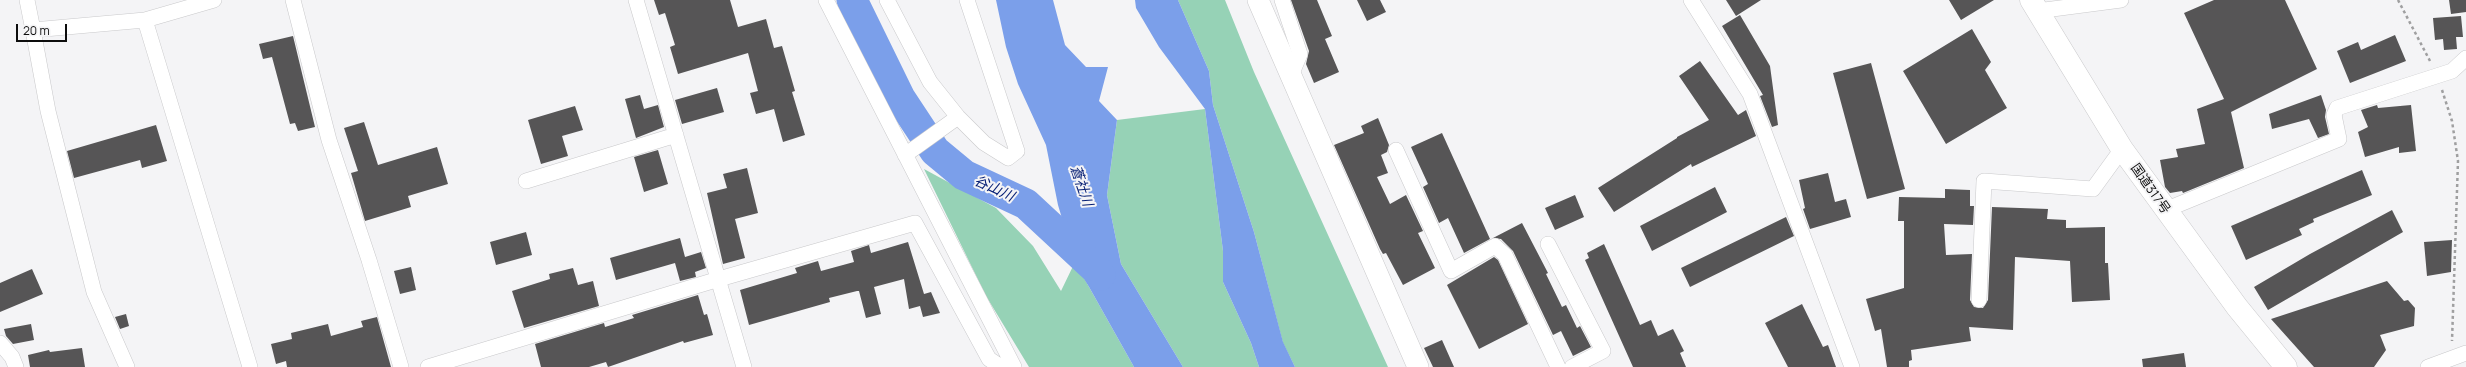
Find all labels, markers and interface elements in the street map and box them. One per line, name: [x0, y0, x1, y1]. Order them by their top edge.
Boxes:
scale bar: [18, 16, 69, 42]
text: 20 m: [23, 22, 50, 39]
street label: 国道317号: [2127, 161, 2173, 217]
water label: 蒼社川: [1066, 163, 1096, 209]
water label: 谷山川: [971, 173, 1017, 205]

